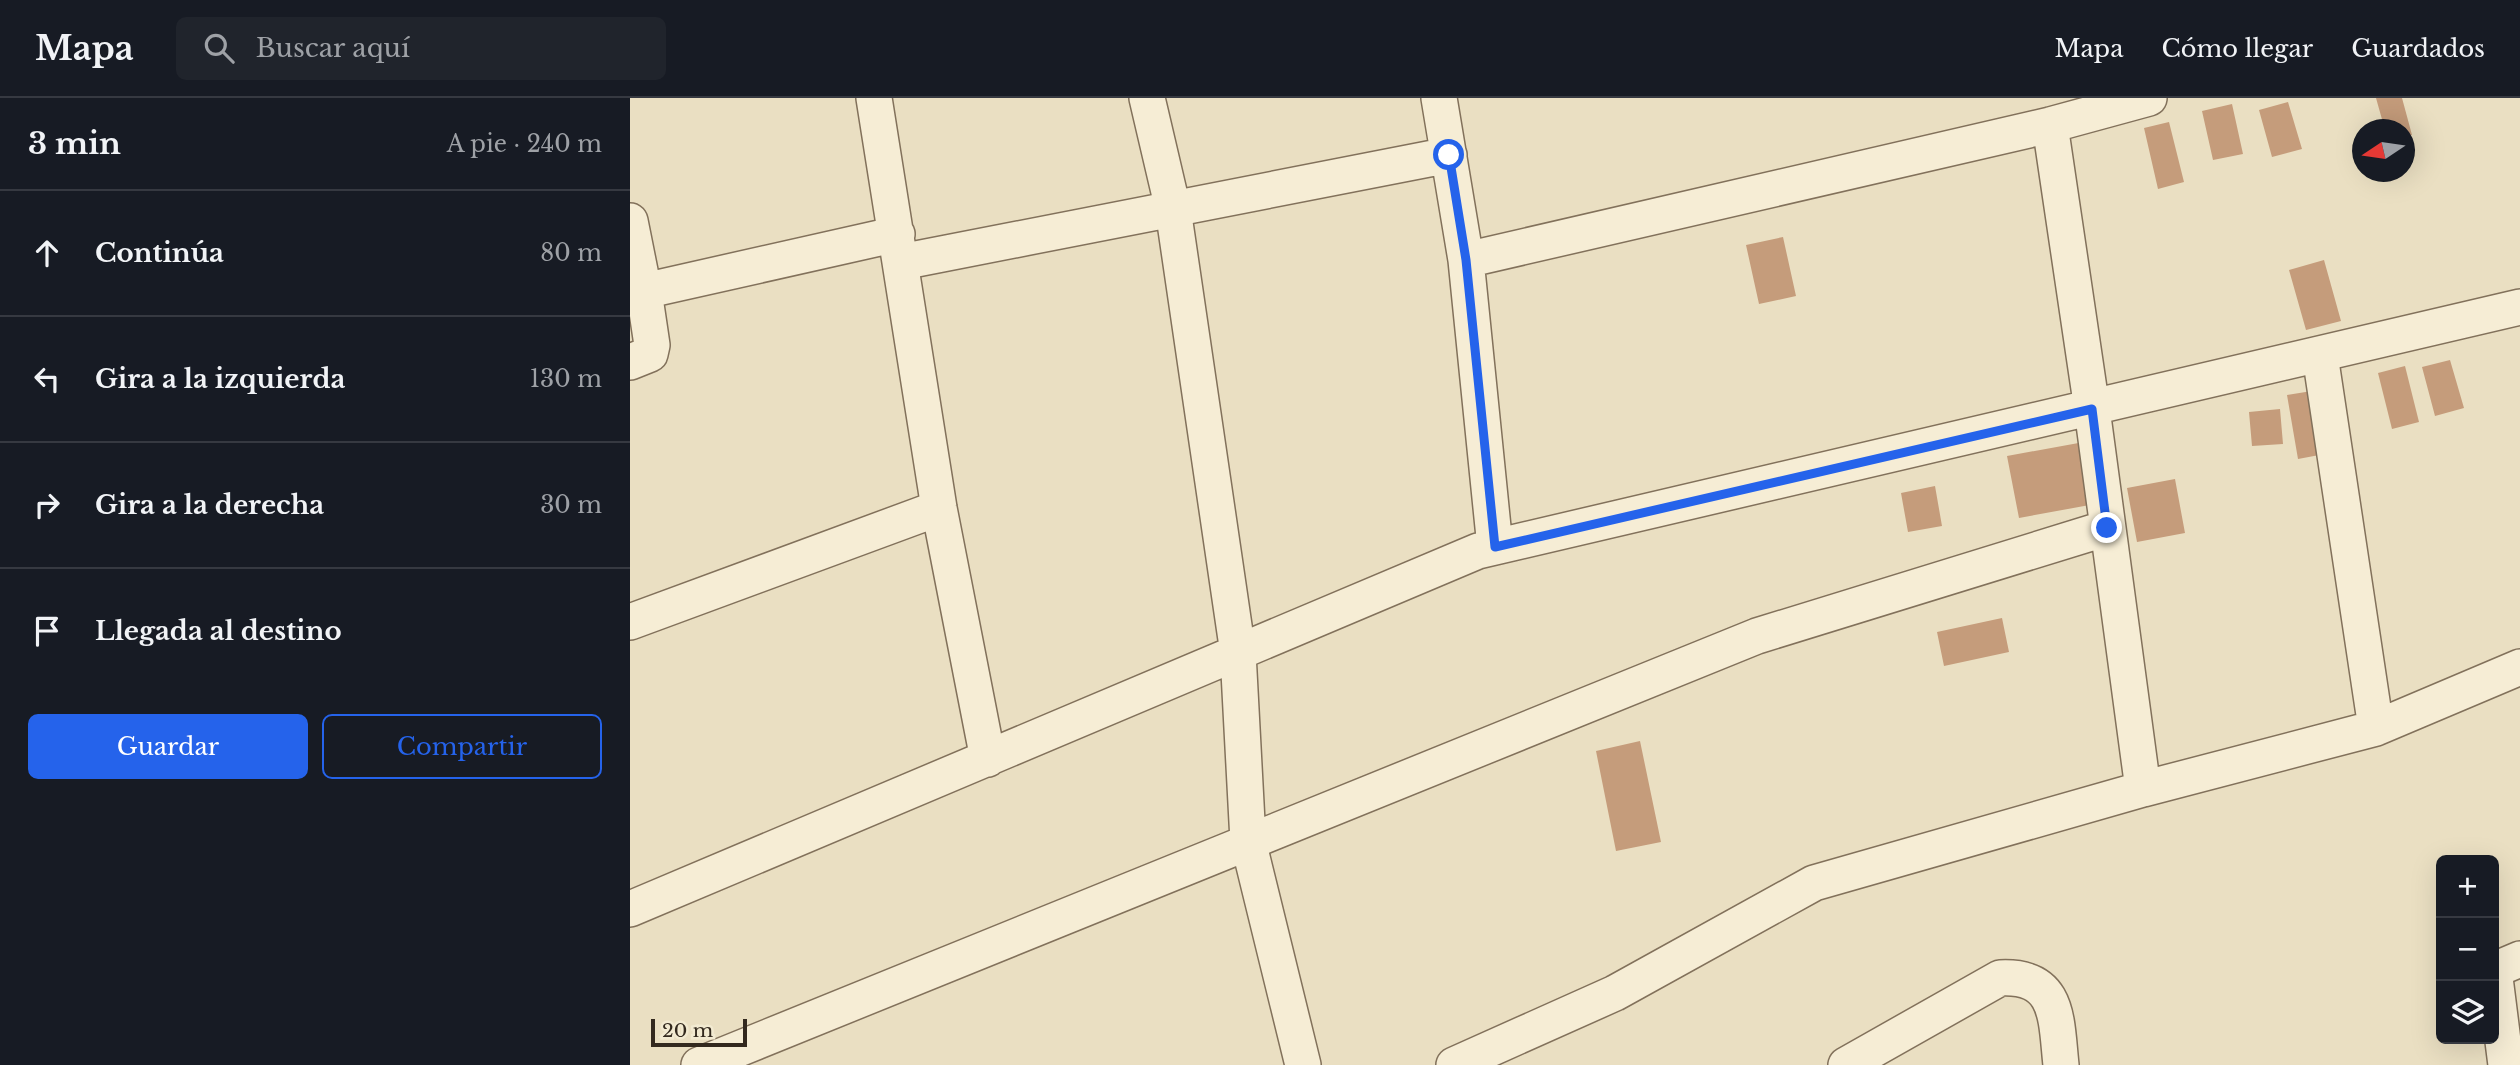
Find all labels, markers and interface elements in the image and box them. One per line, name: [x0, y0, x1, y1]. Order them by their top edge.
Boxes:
search box: [176, 17, 666, 80]
text: Mapa: [35, 28, 134, 69]
icon: search: [200, 29, 238, 67]
text: Buscar aquí: [256, 32, 410, 64]
text: Mapa: [2054, 34, 2123, 63]
text: Cómo llegar: [2161, 34, 2313, 63]
text: Guardados: [2351, 34, 2485, 63]
north arrow: [2352, 119, 2415, 182]
text: 3 min: [28, 125, 121, 162]
text: A pie · 240 m: [447, 130, 602, 158]
route start: [1433, 139, 1464, 170]
icon: ahead: [28, 234, 66, 272]
text: Continúa: [95, 237, 224, 269]
text: 80 m: [540, 239, 602, 267]
icon: left: [28, 360, 66, 398]
text: Gira a la izquierda: [95, 363, 345, 395]
text: 130 m: [530, 365, 602, 393]
icon: right: [28, 486, 66, 524]
text: Gira a la derecha: [95, 489, 324, 521]
text: 30 m: [540, 491, 602, 519]
route end: [2091, 512, 2122, 543]
icon: arrive: [28, 612, 66, 650]
text: Llegada al destino: [95, 615, 342, 647]
button: Guardar: [28, 714, 308, 779]
button: Compartir: [322, 714, 602, 779]
map controls: [2436, 855, 2499, 1044]
button: +: [2436, 855, 2499, 918]
button: −: [2436, 918, 2499, 981]
button: layers: [2436, 981, 2499, 1044]
scale bar: [651, 1016, 747, 1048]
text: 20 m: [662, 1019, 713, 1042]

